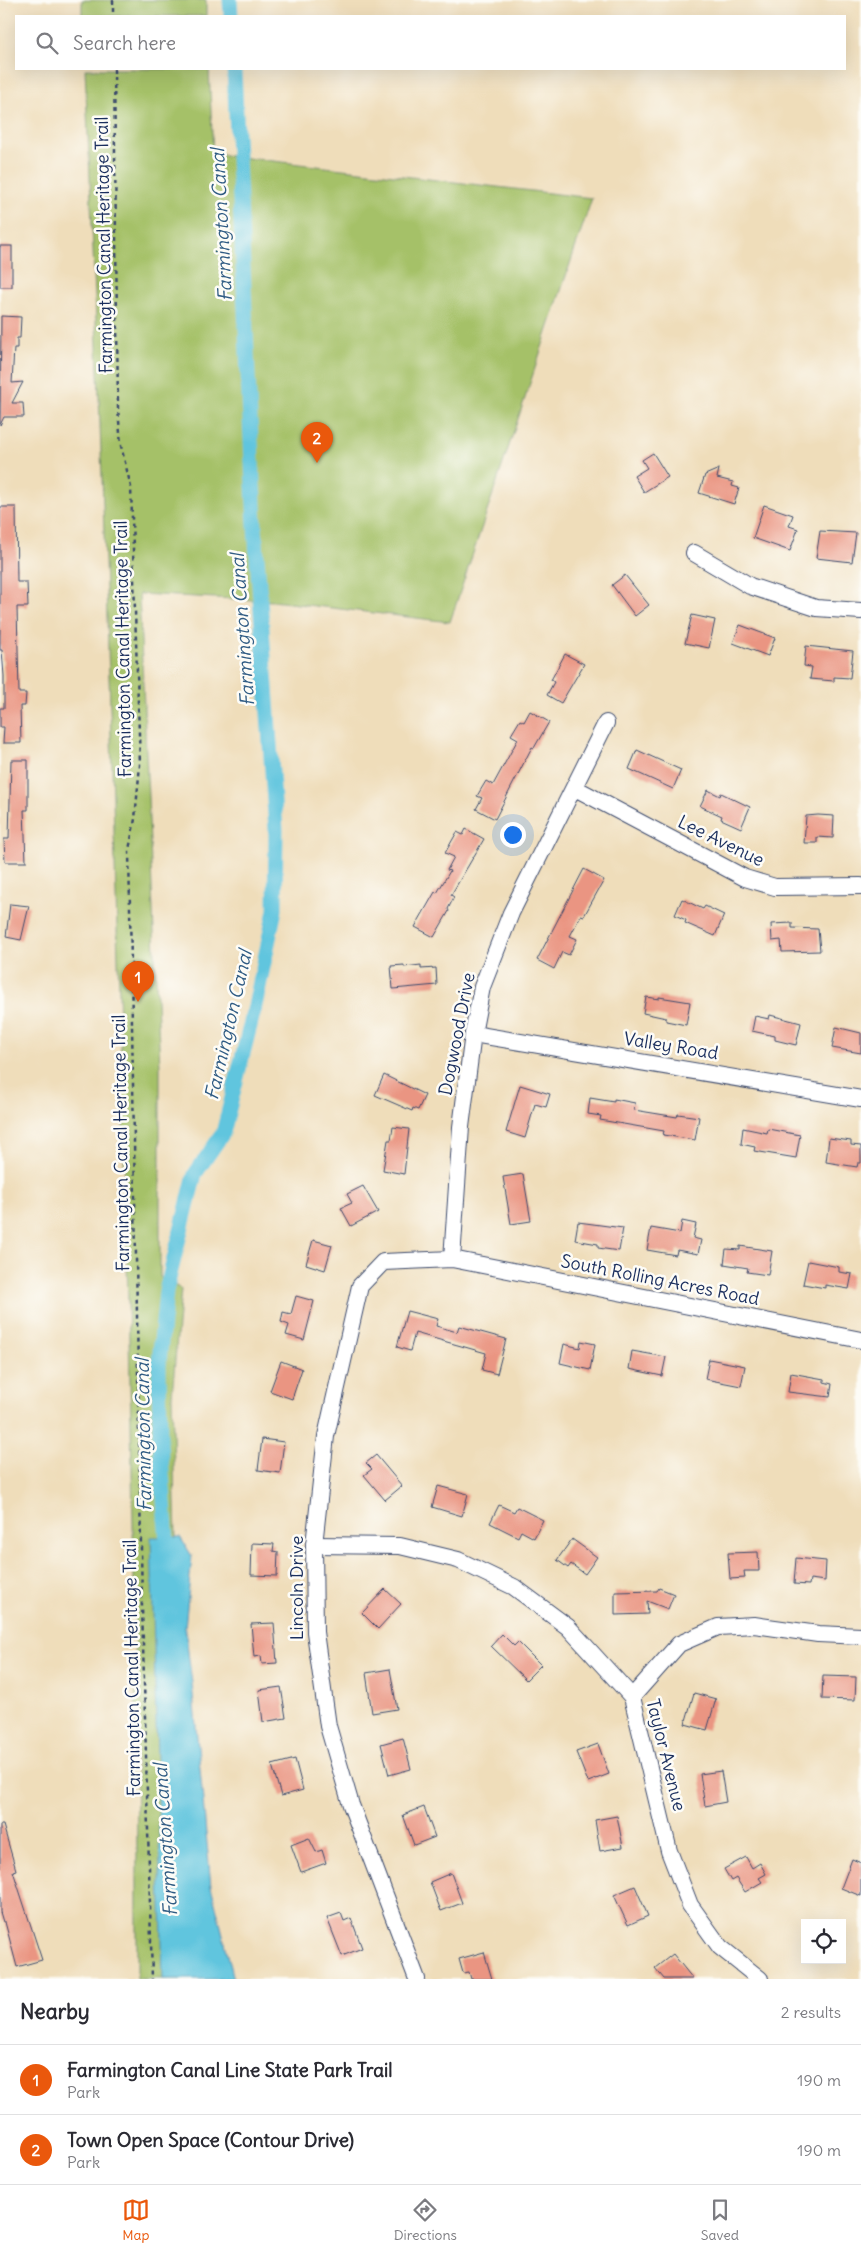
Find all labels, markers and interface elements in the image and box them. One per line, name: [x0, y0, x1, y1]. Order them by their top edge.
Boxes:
search box: [15, 15, 846, 70]
icon: search: [33, 29, 61, 57]
text: Search here: [73, 31, 176, 55]
street label: Farmington Canal Heritage Trail: [90, 116, 117, 374]
water label: Farmington Canal: [205, 145, 237, 302]
pin: 2: [301, 422, 333, 463]
street label: Farmington Canal Heritage Trail: [109, 520, 136, 778]
water label: Farmington Canal: [225, 550, 259, 707]
street label: Lee Avenue: [674, 810, 768, 871]
your location: [500, 822, 526, 848]
water label: Farmington Canal: [199, 945, 258, 1102]
pin: 1: [122, 961, 154, 1002]
street label: Dogwood Drive: [433, 970, 480, 1097]
street label: Farmington Canal Heritage Trail: [107, 1014, 134, 1272]
street label: Valley Road: [622, 1027, 720, 1064]
street label: South Rolling Acres Road: [559, 1249, 762, 1310]
water label: Farmington Canal: [130, 1356, 156, 1512]
street label: Lincoln Drive: [285, 1536, 308, 1640]
street label: Farmington Canal Heritage Trail: [118, 1539, 145, 1797]
street label: Taylor Avenue: [641, 1696, 692, 1813]
water label: Farmington Canal: [148, 1760, 182, 1917]
map controls: [801, 1919, 846, 1964]
button: locate: [801, 1919, 846, 1964]
text: Nearby: [20, 1998, 90, 2025]
text: 2 results: [781, 2002, 841, 2022]
text: Farmington Canal Line State Park Trail: [67, 2058, 393, 2082]
text: 1: [33, 2070, 39, 2090]
text: 190 m: [797, 2070, 841, 2090]
text: Park: [67, 2082, 100, 2102]
text: Town Open Space (Contour Drive): [67, 2128, 354, 2152]
text: 2: [32, 2140, 40, 2160]
text: 190 m: [797, 2140, 841, 2160]
text: Park: [67, 2152, 100, 2172]
tab: Map: [122, 2196, 150, 2244]
tab: Directions: [394, 2196, 457, 2244]
tab: Saved: [701, 2196, 739, 2244]

